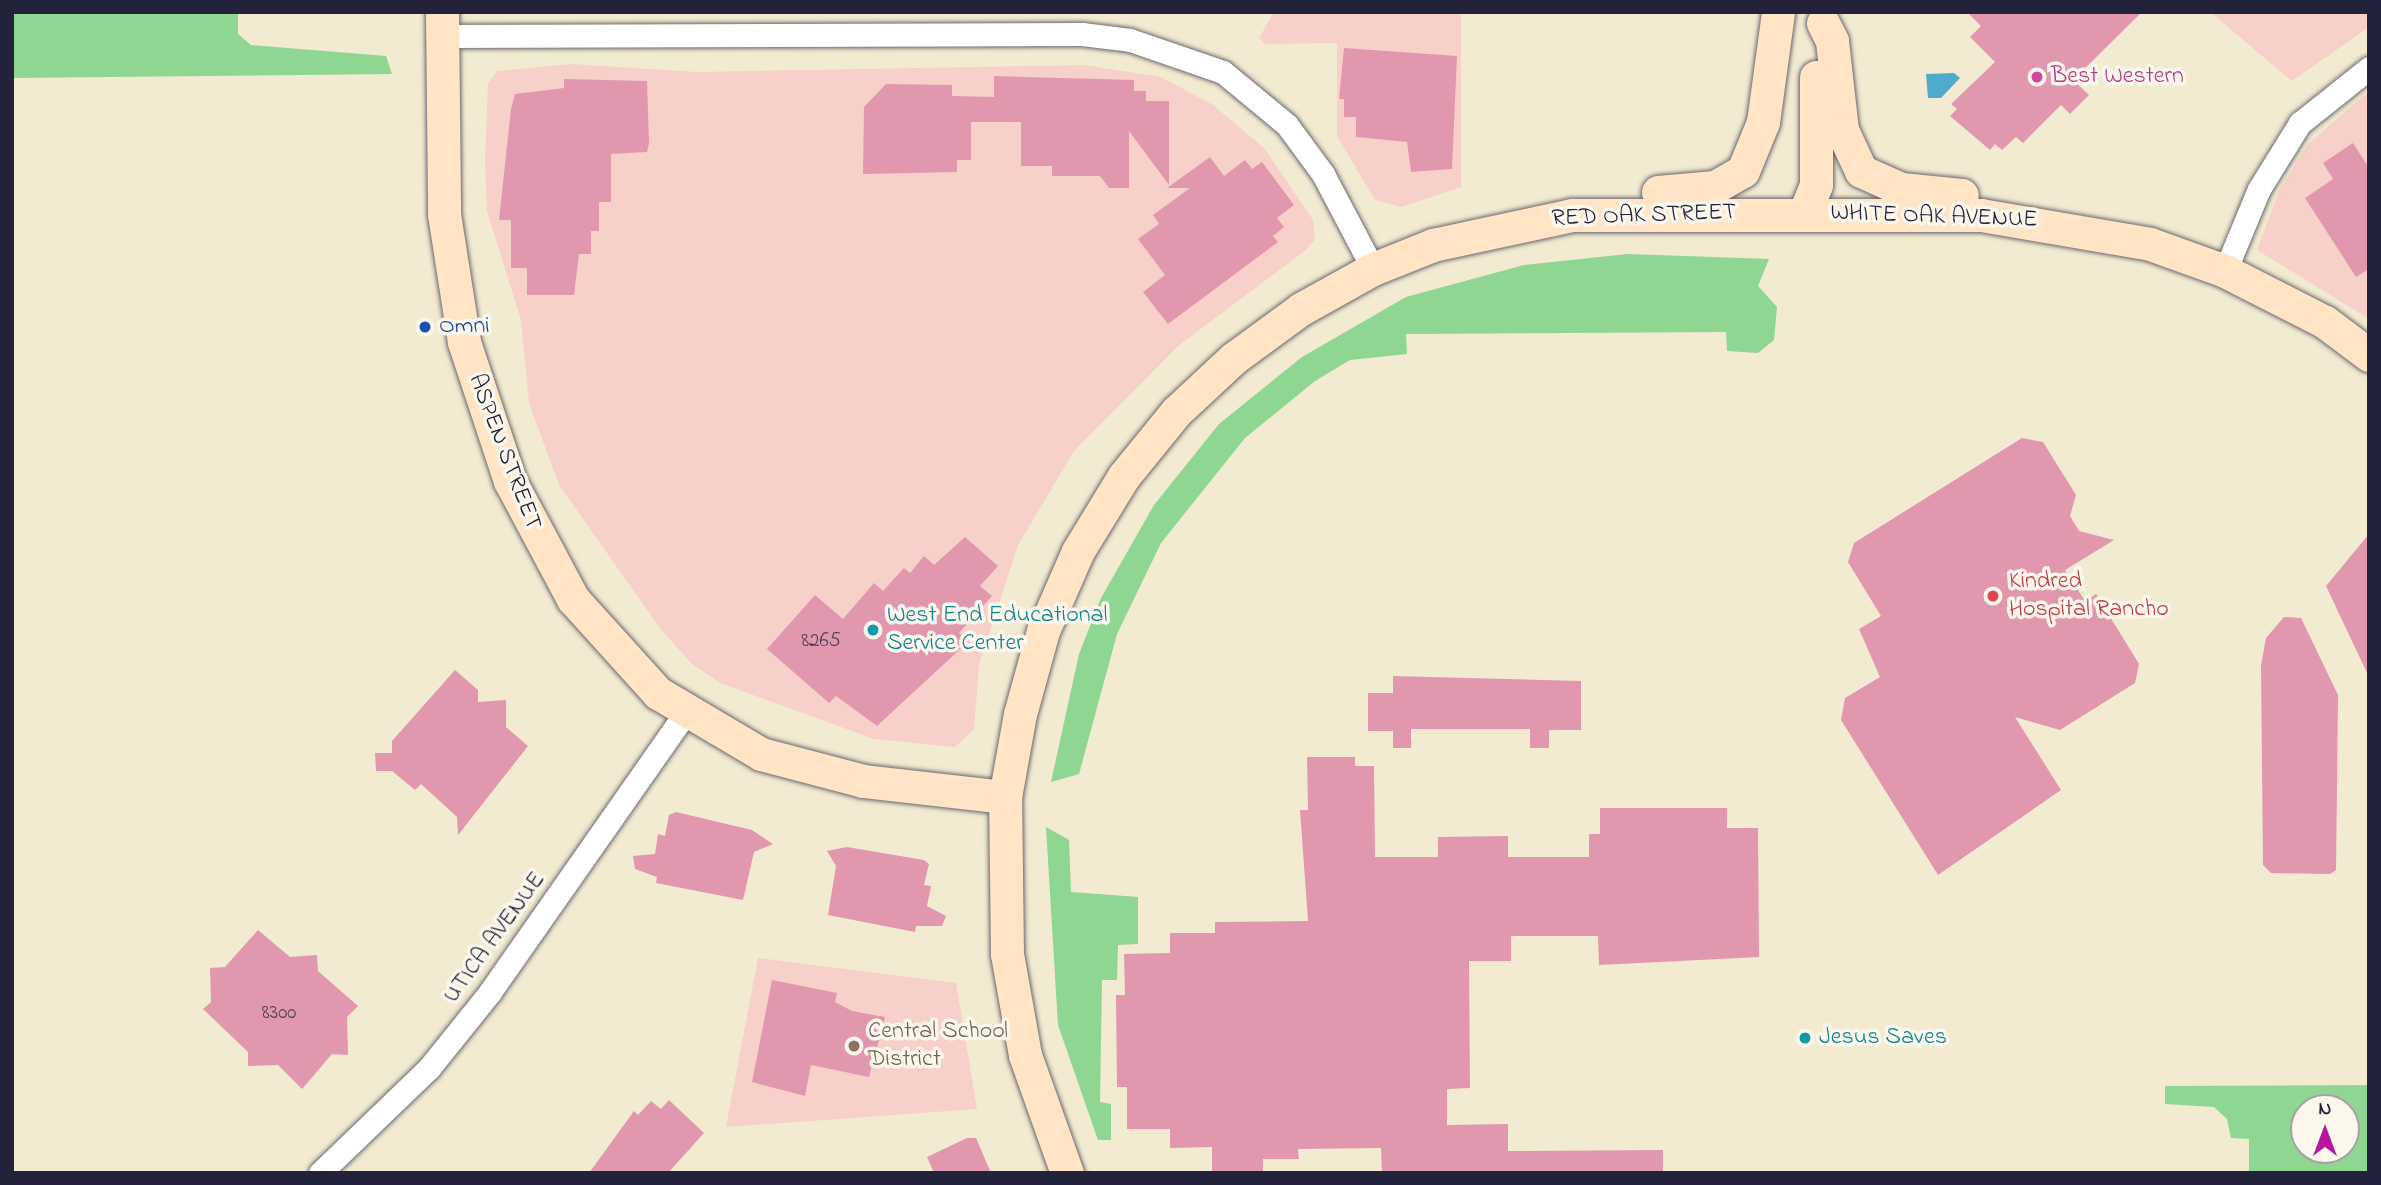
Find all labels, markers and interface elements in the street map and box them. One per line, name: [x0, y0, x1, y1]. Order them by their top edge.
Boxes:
place label: Best Western: [2051, 63, 2184, 91]
marker: Best Western: [2029, 69, 2045, 85]
street label: RED OAK STREET: [1551, 198, 1737, 234]
street label: WHITE OAK AVENUE: [1830, 199, 2038, 235]
place label: Omni: [439, 313, 490, 341]
marker: Omni: [417, 319, 433, 335]
street label: ASPEN STREET: [461, 370, 547, 534]
place label: Kindred Hospital Rancho: [2009, 568, 2169, 624]
marker: Kindred Hospital Rancho: [1983, 586, 2003, 606]
place label: West End Educational Service Center: [887, 602, 1107, 658]
marker: West End Educational Service Center: [865, 622, 881, 638]
house number: 8265: [801, 628, 841, 654]
street label: UTICA AVENUE: [438, 867, 552, 1009]
house number: 8300: [262, 1000, 296, 1026]
place label: Central School District: [868, 1018, 1008, 1074]
place label: Jesus Saves: [1819, 1024, 1947, 1052]
marker: Jesus Saves: [1797, 1030, 1813, 1046]
marker: Central School District: [846, 1038, 862, 1054]
north arrow: [2290, 1094, 2360, 1164]
text: N: [2319, 1096, 2331, 1123]

